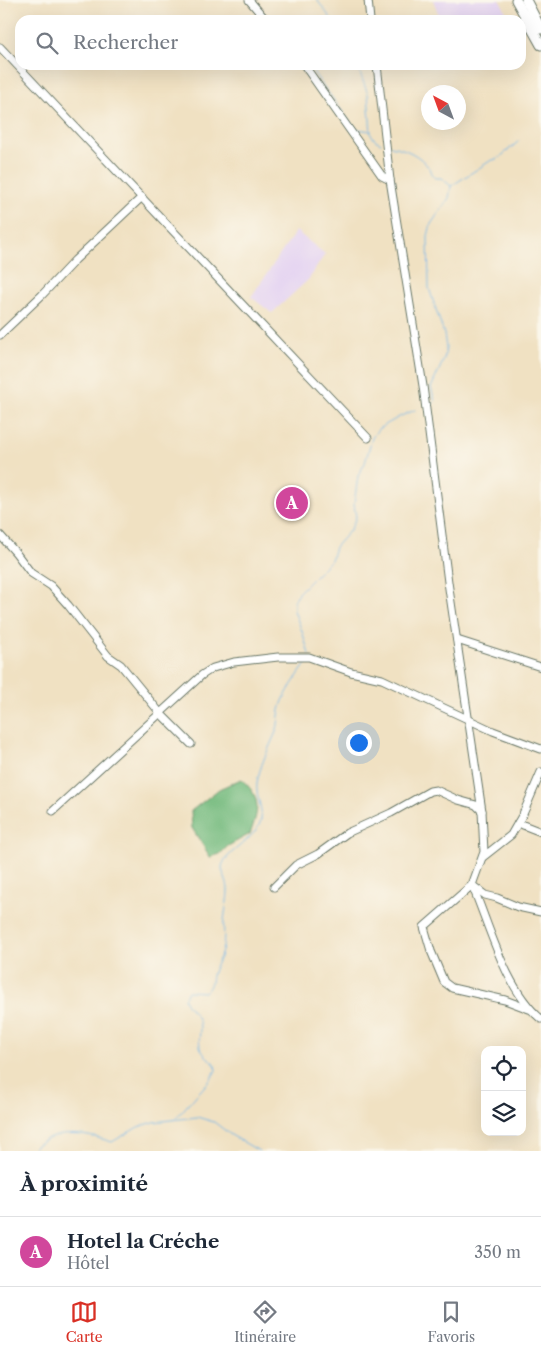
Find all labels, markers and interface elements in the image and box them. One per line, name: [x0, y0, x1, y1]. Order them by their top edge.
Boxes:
search box: [15, 15, 526, 70]
icon: search: [33, 29, 61, 57]
text: Rechercher: [73, 31, 178, 54]
north arrow: [421, 85, 466, 130]
pin: A: [276, 484, 308, 522]
your location: [346, 730, 372, 756]
map controls: [481, 1046, 526, 1136]
button: locate: [481, 1046, 526, 1091]
button: layers: [481, 1091, 526, 1136]
text: À proximité: [20, 1171, 148, 1196]
text: Hotel la Créche: [67, 1230, 219, 1253]
text: A: [30, 1242, 42, 1262]
text: 350 m: [474, 1242, 521, 1262]
text: Hôtel: [67, 1253, 110, 1273]
tab: Carte: [66, 1298, 103, 1346]
tab: Itinéraire: [234, 1298, 296, 1346]
tab: Favoris: [428, 1298, 475, 1346]

